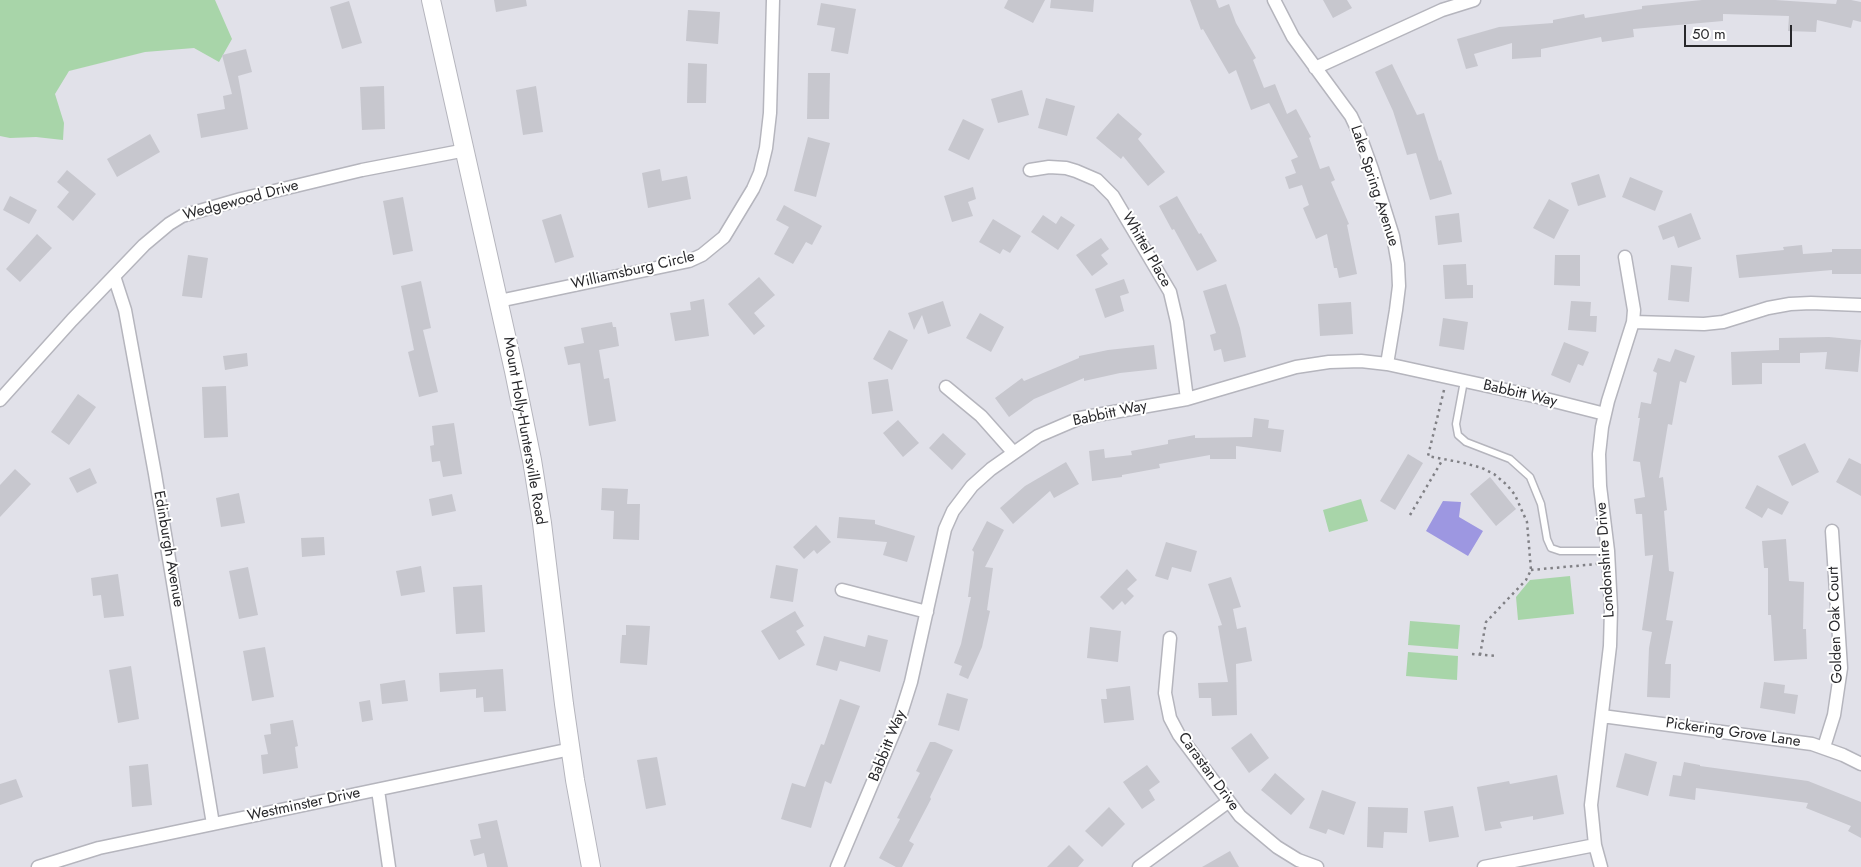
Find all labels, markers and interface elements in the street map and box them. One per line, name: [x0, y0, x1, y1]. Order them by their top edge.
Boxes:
scale bar: [1686, 15, 1794, 47]
text: 50 m: [1692, 23, 1726, 45]
street label: Lake Spring Avenue: [1346, 123, 1402, 249]
street label: Wedgewood Drive: [181, 177, 301, 225]
street label: Whittel Place: [1117, 209, 1175, 291]
street label: Williamsburg Circle: [569, 248, 697, 294]
street label: Mount Holly-Huntersville Road: [499, 336, 549, 526]
street label: Babbitt Way: [1481, 377, 1559, 411]
street label: Babbitt Way: [1071, 397, 1149, 431]
street label: Edinburgh Avenue: [149, 490, 187, 608]
street label: Londonshire Drive: [1593, 502, 1619, 618]
street label: Golden Oak Court: [1825, 566, 1847, 684]
street label: Babbitt Way: [866, 708, 910, 784]
street label: Pickering Grove Lane: [1664, 715, 1802, 751]
street label: Carastan Drive: [1174, 729, 1242, 815]
street label: Westminster Drive: [246, 784, 362, 826]

